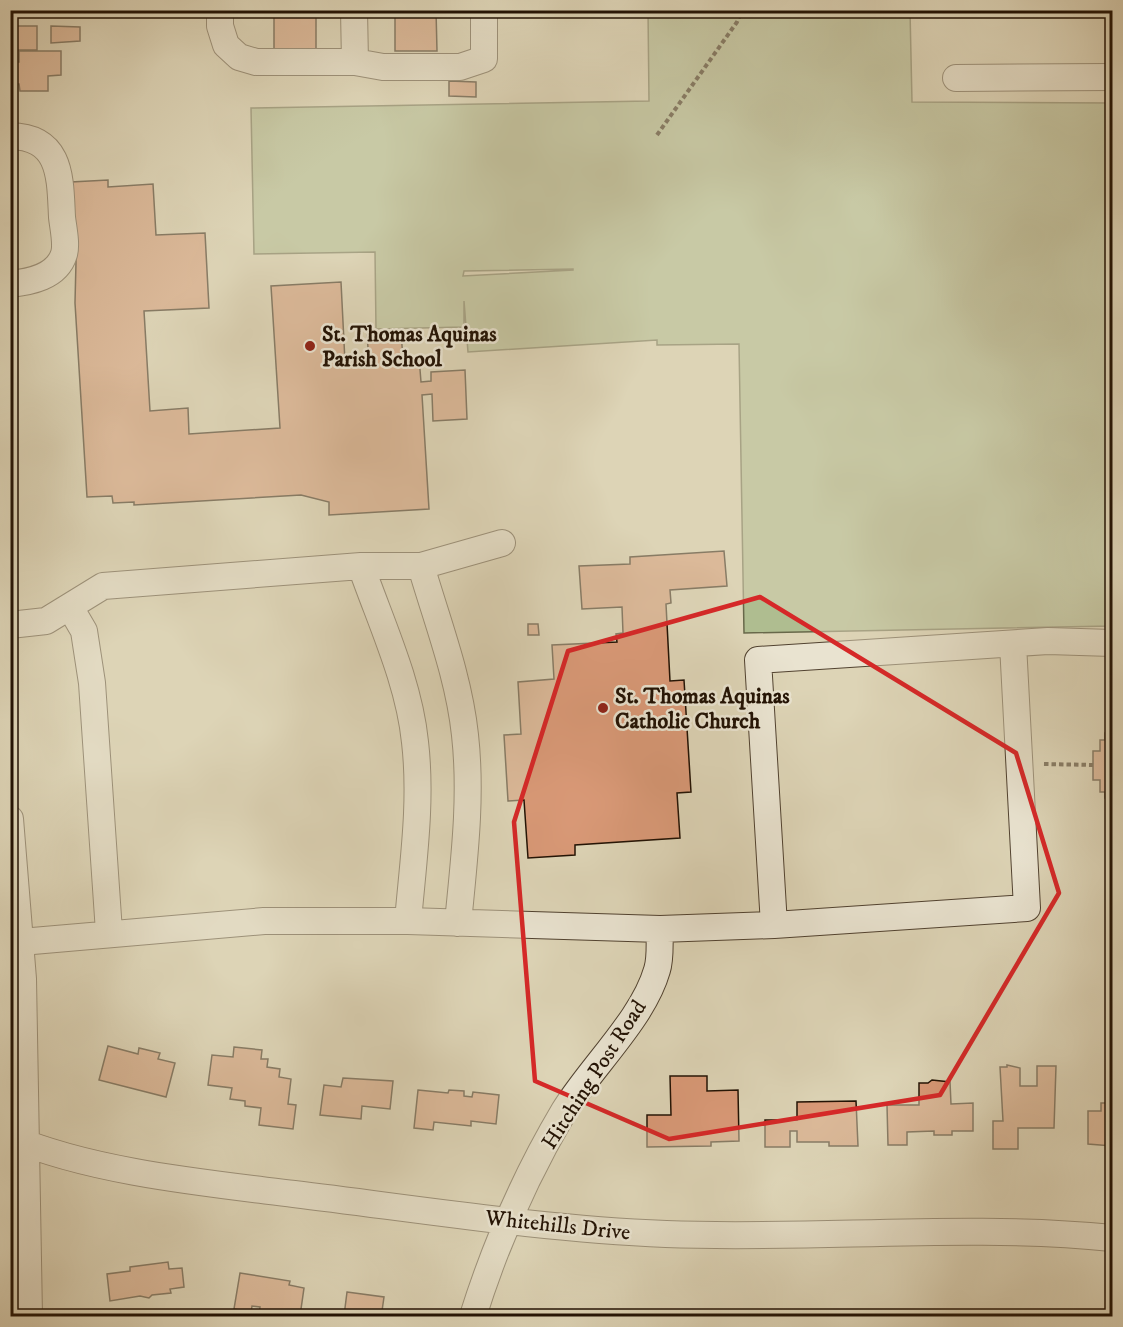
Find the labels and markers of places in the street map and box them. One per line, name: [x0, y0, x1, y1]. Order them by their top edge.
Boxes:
place label: St. Thomas Aquinas Parish School: [322, 321, 497, 373]
marker: St. Thomas Aquinas Parish School: [303, 339, 317, 353]
place label: St. Thomas Aquinas Catholic Church: [615, 683, 790, 735]
marker: St. Thomas Aquinas Catholic Church: [596, 701, 610, 715]

